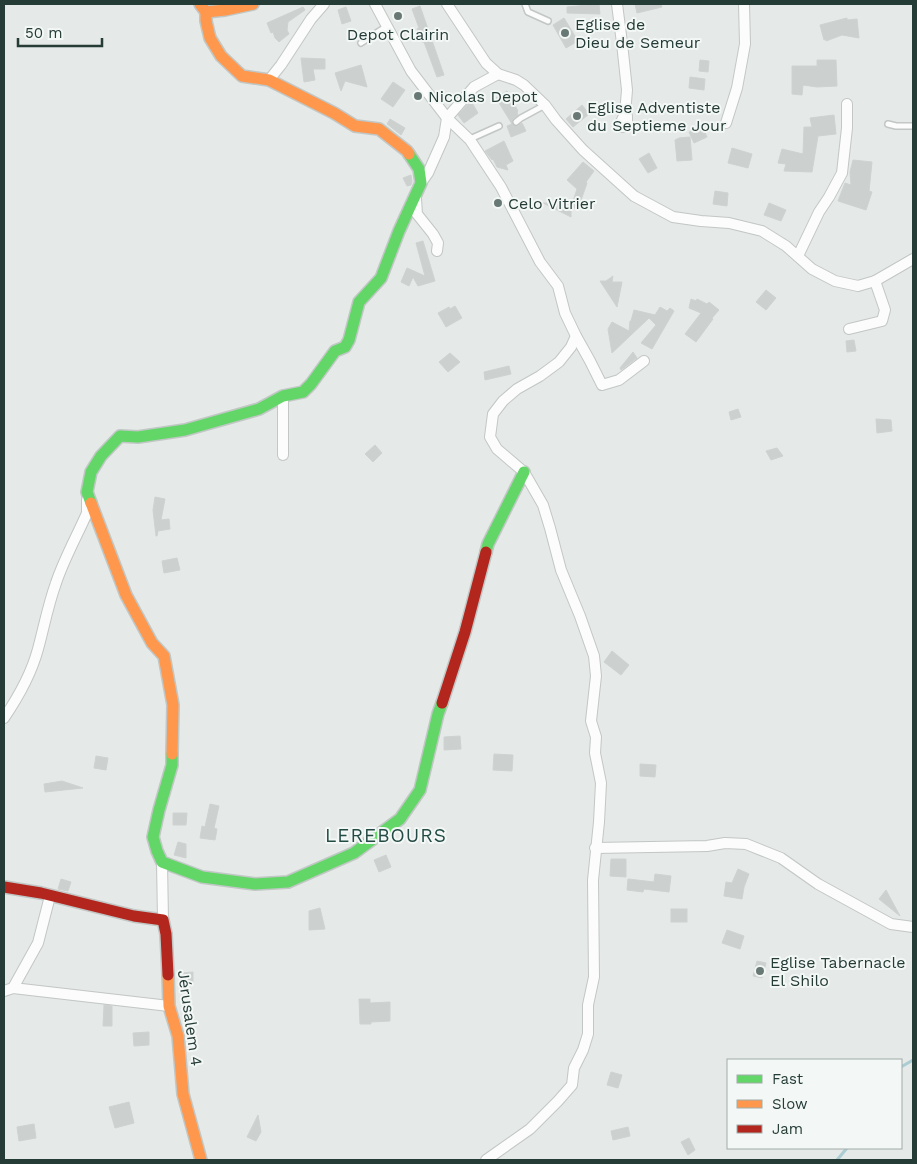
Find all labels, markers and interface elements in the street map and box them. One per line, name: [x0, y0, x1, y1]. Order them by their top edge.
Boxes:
marker: Depot Clairin: [392, 10, 404, 22]
scale bar: [18, 15, 101, 47]
place label: Eglise de Dieu de Semeur: [575, 15, 701, 52]
text: 50 m: [25, 24, 62, 42]
place label: Depot Clairin: [347, 25, 449, 44]
marker: Eglise de Dieu de Semeur: [559, 27, 571, 39]
place label: Nicolas Depot: [428, 87, 538, 106]
marker: Nicolas Depot: [412, 90, 424, 102]
place label: Eglise Adventiste du Septieme Jour: [587, 98, 727, 135]
marker: Eglise Adventiste du Septieme Jour: [571, 110, 583, 122]
place label: Celo Vitrier: [508, 194, 596, 213]
marker: Celo Vitrier: [492, 197, 504, 209]
district label: LEREBOURS: [325, 824, 447, 847]
place label: Eglise Tabernacle El Shilo: [770, 953, 906, 990]
marker: Eglise Tabernacle El Shilo: [754, 965, 766, 977]
street label: Jérusalem 4: [174, 969, 206, 1067]
legend: [727, 1059, 902, 1149]
text: Fast: [772, 1070, 804, 1088]
text: Slow: [772, 1095, 808, 1113]
text: Jam: [772, 1120, 803, 1138]

